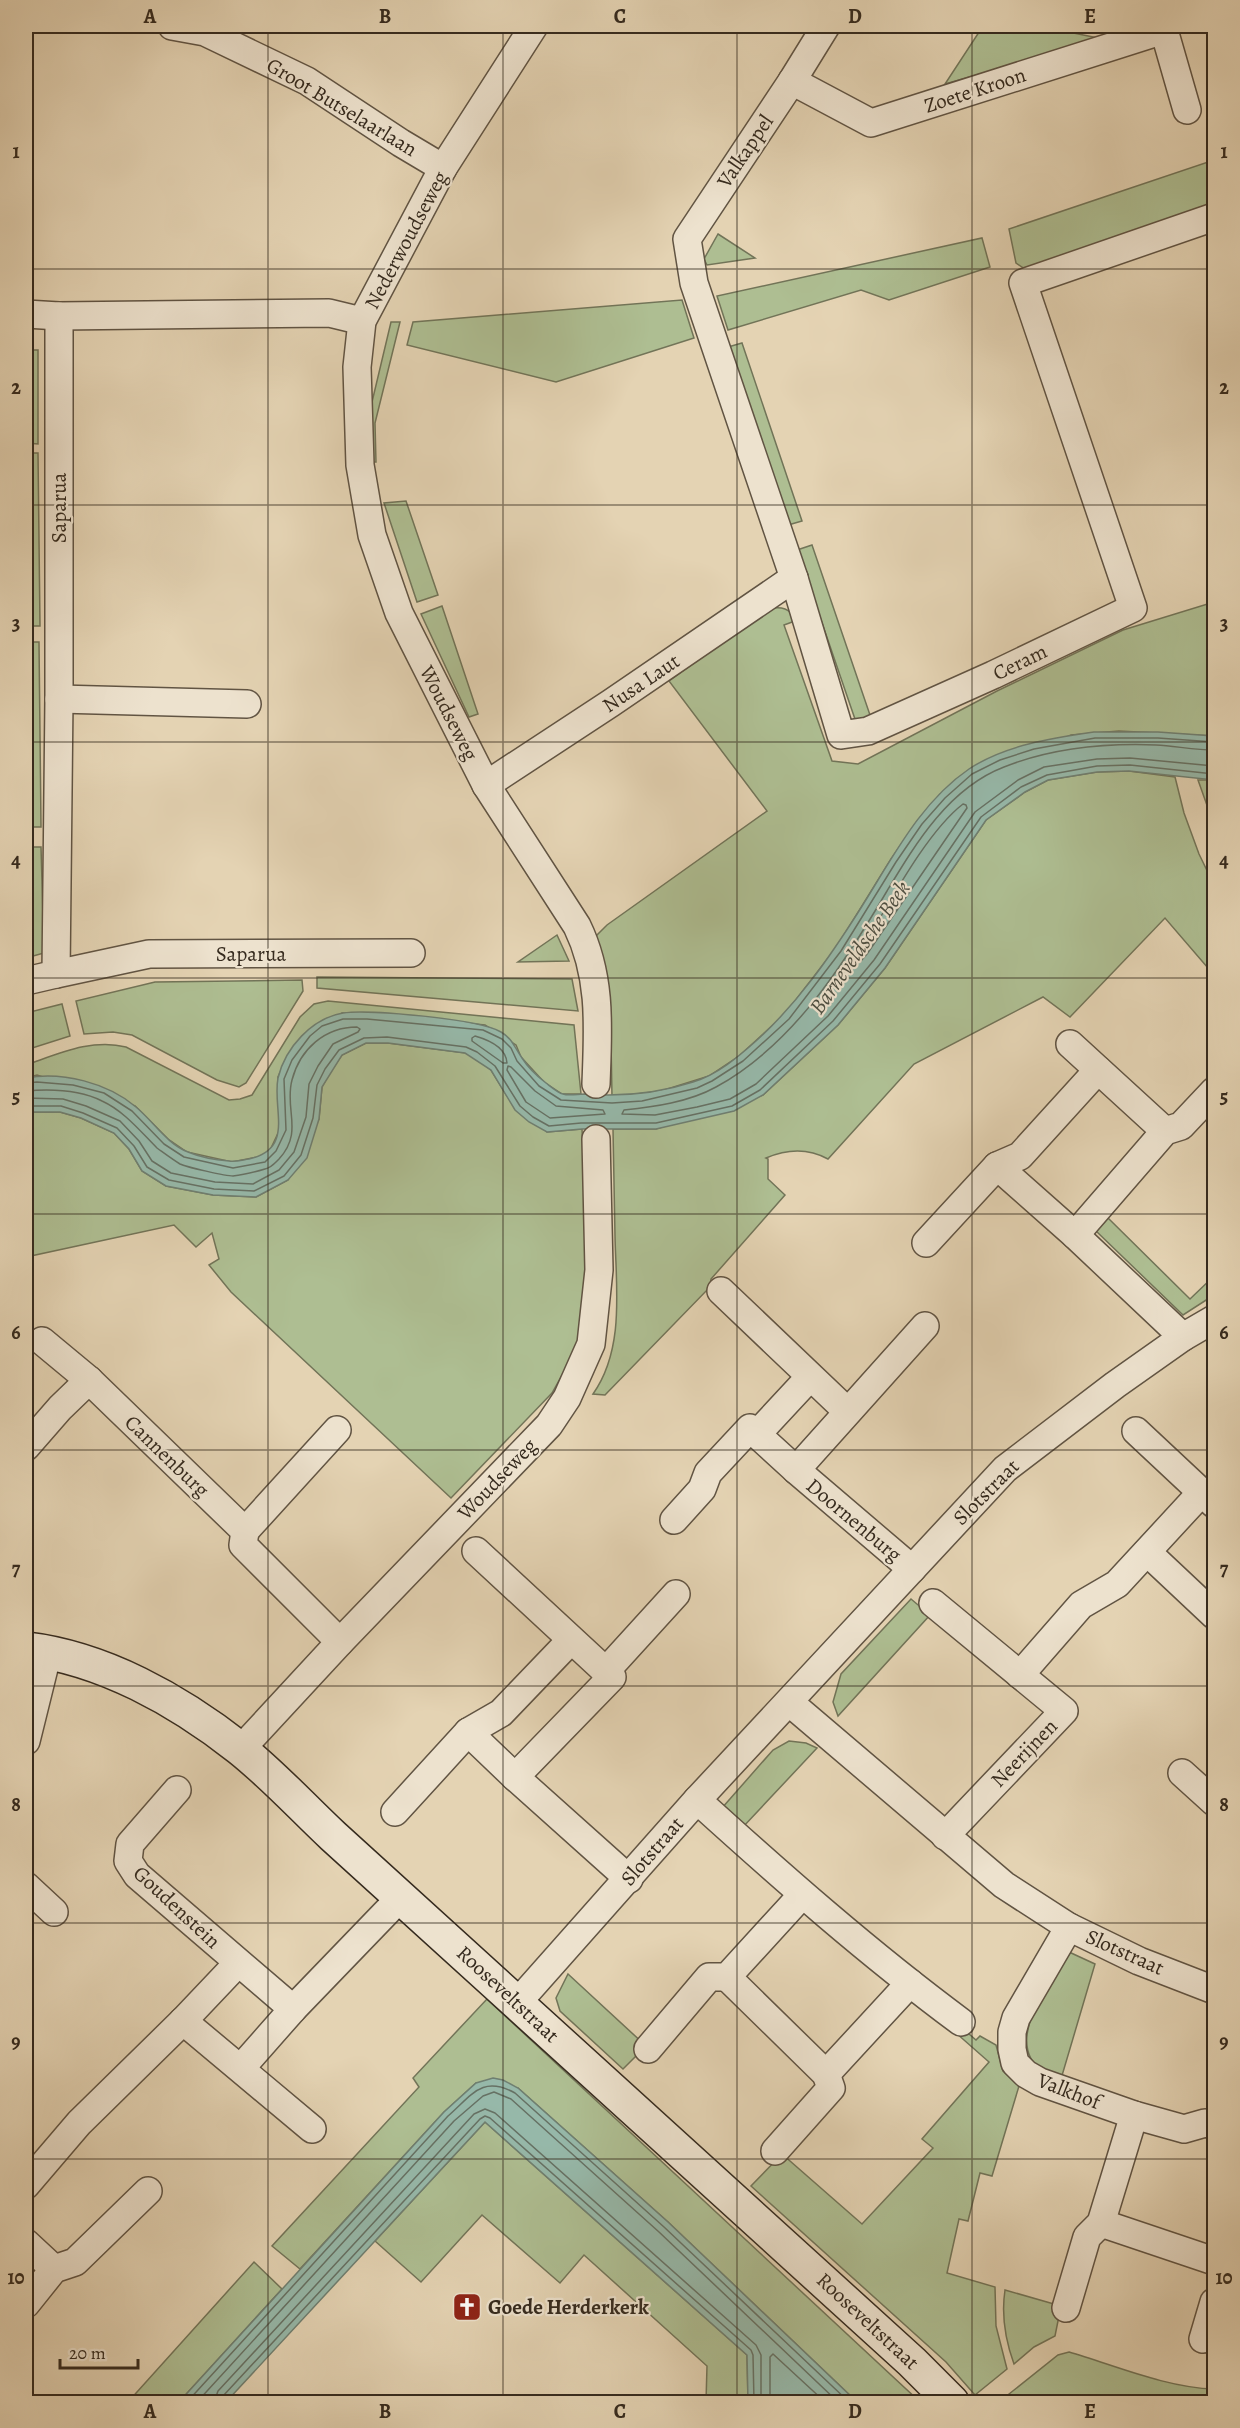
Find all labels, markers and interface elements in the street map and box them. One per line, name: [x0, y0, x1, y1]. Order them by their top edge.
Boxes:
text: A: [143, 3, 157, 30]
text: B: [379, 3, 391, 30]
text: C: [614, 3, 626, 30]
text: D: [848, 3, 862, 30]
text: E: [1084, 3, 1096, 30]
street label: Groot Butselaarlaan: [261, 51, 423, 163]
street label: Zoete Kroon: [921, 60, 1029, 120]
street label: Valkappel: [710, 109, 780, 194]
text: 1: [12, 138, 20, 165]
text: 1: [1220, 138, 1228, 165]
street label: Nederwoudseweg: [358, 166, 454, 314]
text: 2: [11, 374, 21, 401]
text: 2: [1219, 374, 1229, 401]
street label: Saparua: [45, 473, 73, 543]
text: 3: [12, 610, 20, 637]
text: 3: [1220, 610, 1228, 637]
street label: Ceram: [988, 637, 1052, 687]
street label: Nusa Laut: [597, 647, 685, 719]
street label: Woudseweg: [413, 660, 485, 766]
text: 4: [11, 847, 21, 874]
text: 4: [1219, 847, 1229, 874]
water label: Barneveldsche Beek: [803, 875, 917, 1020]
street label: Saparua: [216, 940, 286, 968]
text: 5: [12, 1083, 20, 1110]
text: 5: [1220, 1083, 1228, 1110]
text: 6: [11, 1319, 21, 1346]
text: 6: [1219, 1319, 1229, 1346]
street label: Cannenburg: [119, 1409, 216, 1504]
street label: Woudseweg: [450, 1432, 543, 1527]
street label: Slotstraat: [947, 1453, 1025, 1531]
street label: Doornenburg: [800, 1472, 908, 1569]
text: 7: [12, 1555, 21, 1582]
text: 7: [1220, 1555, 1229, 1582]
street label: Neerijnen: [984, 1713, 1064, 1793]
text: 8: [11, 1791, 21, 1818]
text: 8: [1219, 1791, 1229, 1818]
street label: Slotstraat: [614, 1810, 690, 1892]
street label: Goudenstein: [127, 1859, 227, 1955]
street label: Slotstraat: [1081, 1922, 1169, 1982]
street label: Rooseveltstraat: [450, 1939, 566, 2049]
text: 9: [11, 2028, 21, 2055]
text: 9: [1219, 2028, 1229, 2055]
street label: Valkhof: [1033, 2066, 1107, 2117]
text: 10: [7, 2264, 25, 2291]
text: 10: [1215, 2264, 1233, 2291]
street label: Rooseveltstraat: [810, 2266, 926, 2376]
church icon: Goede Herderkerk: [451, 2291, 483, 2323]
place label: Goede Herderkerk: [488, 2293, 649, 2321]
scale bar: [60, 2332, 138, 2370]
text: 20 m: [69, 2341, 106, 2365]
text: A: [143, 2398, 157, 2425]
text: B: [379, 2398, 391, 2425]
text: C: [614, 2398, 626, 2425]
text: D: [848, 2398, 862, 2425]
text: E: [1084, 2398, 1096, 2425]

